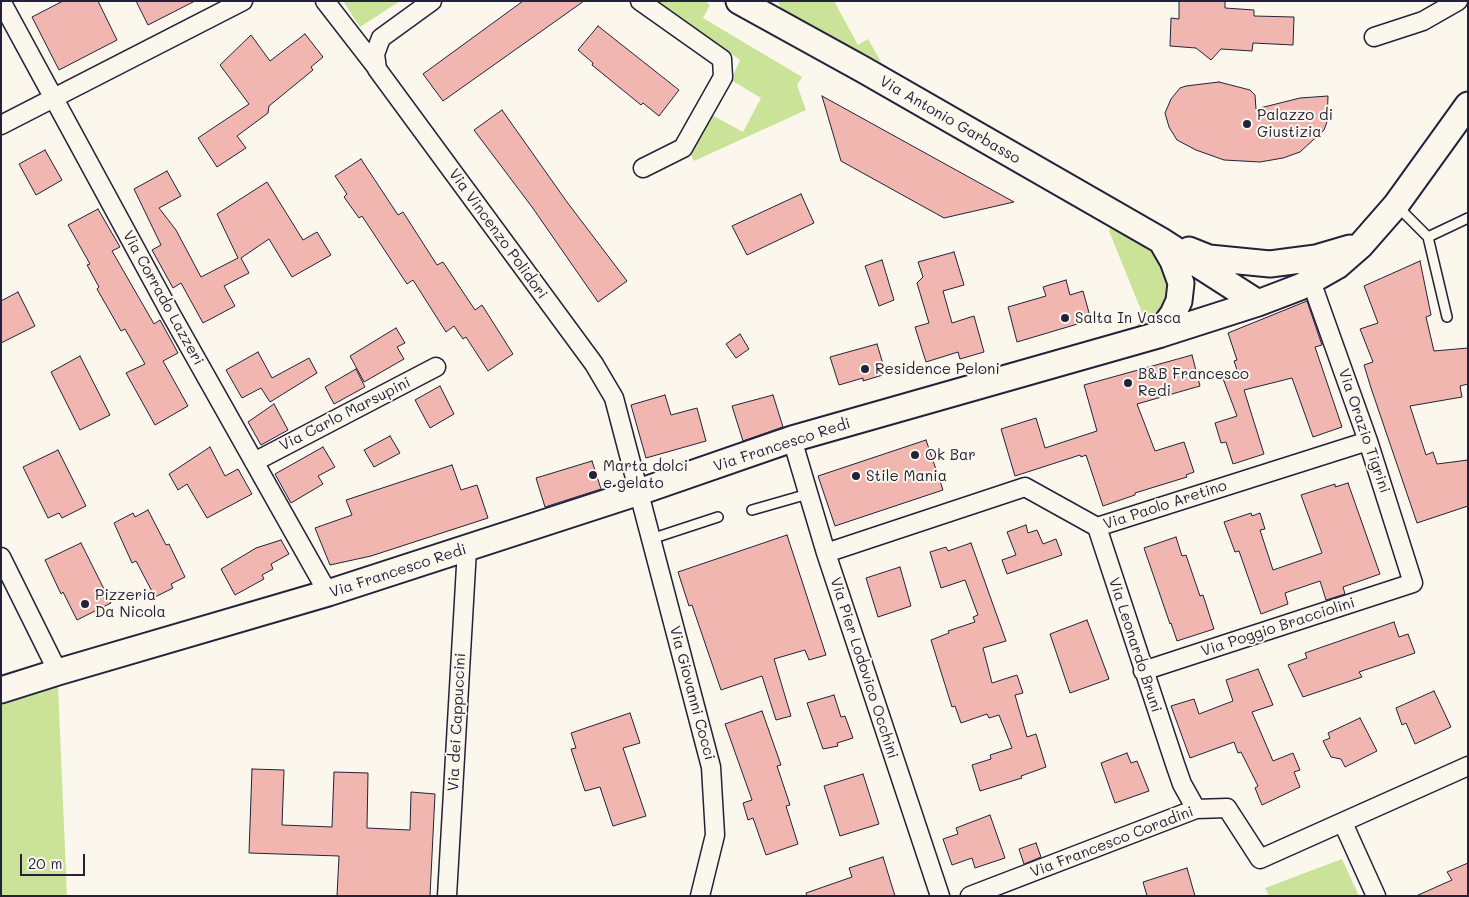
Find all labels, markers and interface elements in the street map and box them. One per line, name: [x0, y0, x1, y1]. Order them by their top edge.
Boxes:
street label: Via Antonio Garbasso: [876, 72, 1024, 168]
place label: Palazzo di Giustizia: [1257, 106, 1333, 141]
marker: Palazzo di Giustizia: [1241, 118, 1253, 130]
street label: Via Vincenzo Polidori: [445, 165, 551, 303]
street label: Via Corrado Lazzeri: [119, 228, 207, 368]
place label: Salta In Vasca: [1075, 309, 1181, 327]
marker: Salta In Vasca: [1059, 312, 1071, 324]
place label: Residence Peloni: [875, 360, 1000, 378]
marker: Residence Peloni: [859, 363, 871, 375]
place label: B&B Francesco Redi: [1138, 365, 1249, 400]
street label: Via Orazio Tigrini: [1334, 366, 1394, 496]
street label: Via Carlo Marsupini: [277, 373, 413, 455]
marker: B&B Francesco Redi: [1122, 377, 1134, 389]
street label: Via Francesco Redi: [711, 414, 853, 476]
place label: Ok Bar: [925, 446, 976, 464]
marker: Ok Bar: [909, 449, 921, 461]
place label: Marta dolci e gelato: [603, 457, 688, 492]
place label: Stile Mania: [866, 467, 947, 485]
marker: Marta dolci e gelato: [587, 469, 599, 481]
marker: Stile Mania: [850, 470, 862, 482]
street label: Via Paolo Aretino: [1101, 477, 1229, 533]
street label: Via Francesco Redi: [327, 540, 469, 602]
street label: Via Pier Lodovico Occhini: [826, 575, 902, 761]
street label: Via Leonardo Bruni: [1105, 575, 1165, 715]
place label: Pizzeria Da Nicola: [95, 586, 166, 621]
street label: Via Poggio Bracciolini: [1199, 594, 1357, 660]
marker: Pizzeria Da Nicola: [79, 598, 91, 610]
street label: Via Giovanni Cocci: [665, 624, 719, 762]
street label: Via dei Cappuccini: [444, 652, 470, 792]
street label: Via Francesco Coradini: [1028, 803, 1196, 881]
scale bar: [22, 844, 88, 876]
text: 20 m: [28, 853, 62, 873]

